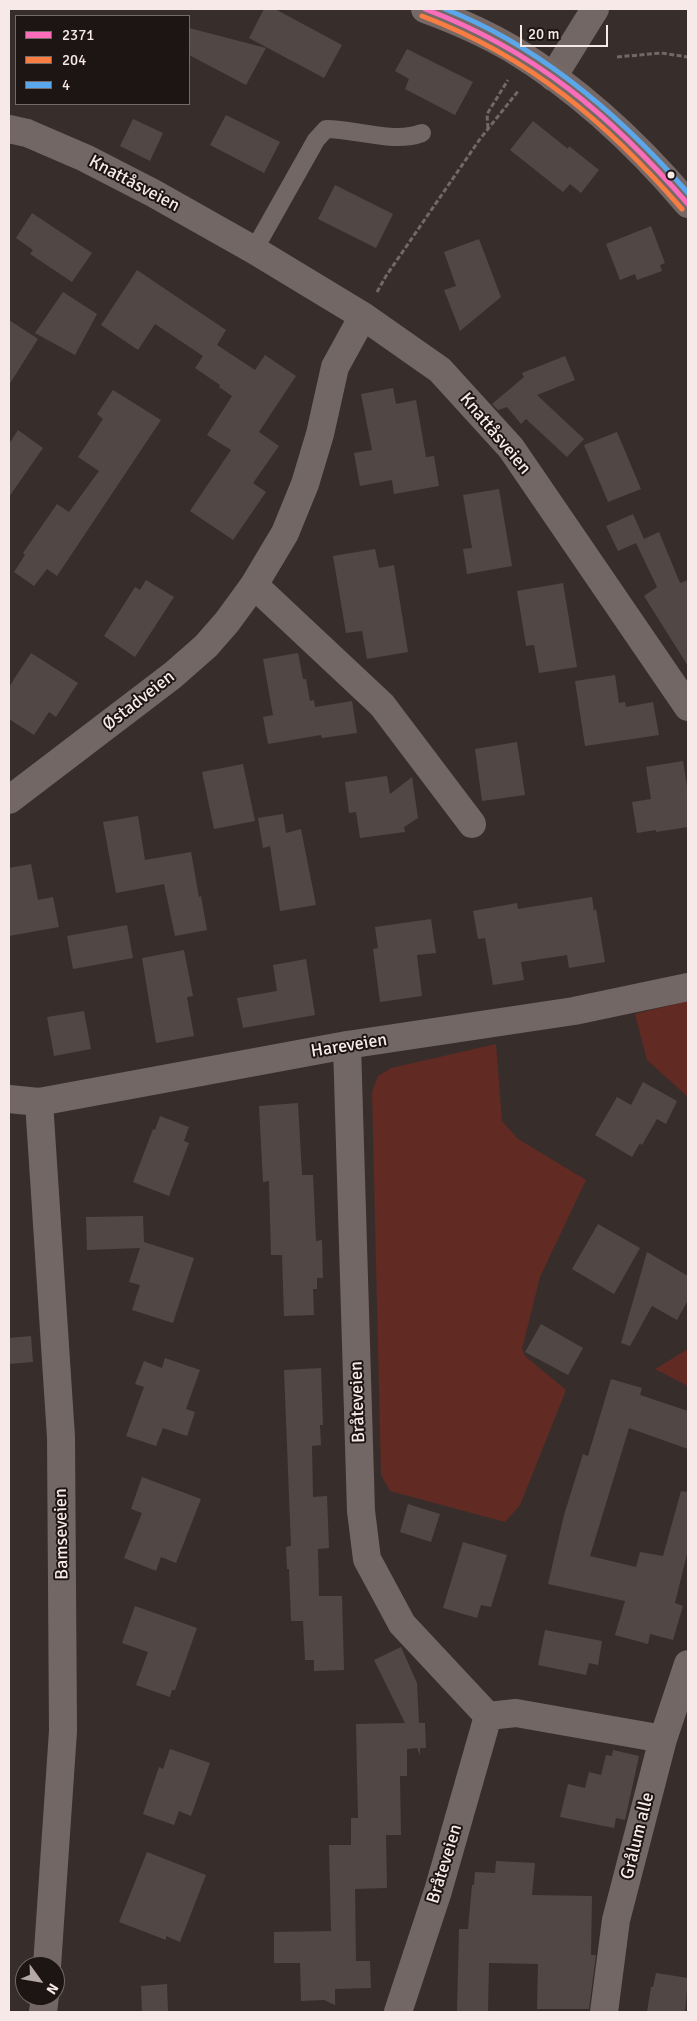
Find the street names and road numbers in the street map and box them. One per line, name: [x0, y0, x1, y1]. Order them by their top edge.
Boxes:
street label: Knattåsveien: [85, 151, 183, 217]
street label: Knattåsveien: [455, 389, 535, 479]
street label: Østadveien: [99, 666, 179, 736]
street label: Hareveien: [309, 1029, 389, 1063]
street label: Bråteveien: [346, 1361, 370, 1443]
street label: Bamseveien: [50, 1488, 74, 1580]
street label: Grålum alle: [617, 1790, 659, 1882]
street label: Bråteveien: [423, 1822, 467, 1906]

